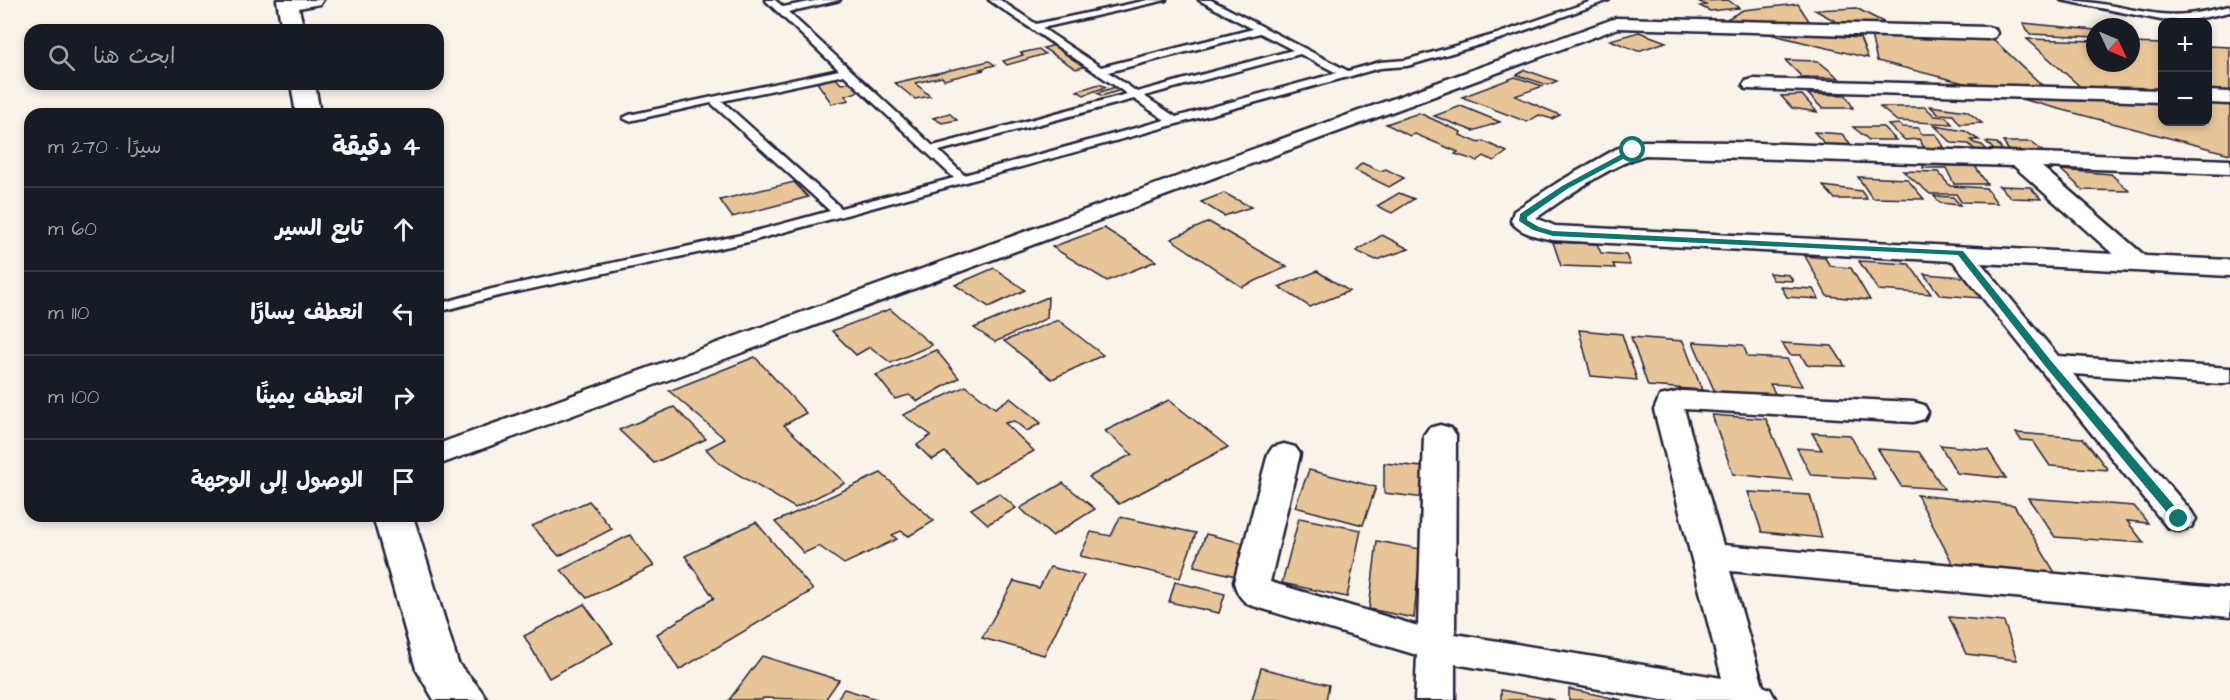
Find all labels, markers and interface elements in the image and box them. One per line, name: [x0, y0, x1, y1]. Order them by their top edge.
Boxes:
north arrow: [2086, 18, 2140, 72]
map controls: [2158, 18, 2212, 126]
button: +: [2158, 18, 2212, 72]
search box: [24, 24, 444, 90]
icon: search: [45, 41, 78, 74]
text: ابحث هنا: [93, 41, 175, 72]
button: −: [2158, 72, 2212, 126]
text: 4 دقيقة: [332, 129, 420, 165]
text: سيرًا · 270 m: [48, 133, 162, 161]
route start: [1619, 136, 1645, 162]
text: تابع السير: [276, 213, 363, 244]
icon: ahead: [387, 213, 420, 246]
text: 60 m: [48, 215, 97, 243]
text: انعطف يسارًا: [250, 297, 363, 328]
icon: left: [387, 297, 420, 330]
text: 110 m: [48, 299, 89, 327]
text: انعطف يمينًا: [256, 381, 363, 412]
icon: right: [387, 381, 420, 414]
text: 100 m: [48, 383, 99, 411]
text: الوصول إلى الوجهة: [191, 465, 363, 496]
icon: arrive: [387, 465, 420, 498]
route end: [2165, 505, 2191, 531]

